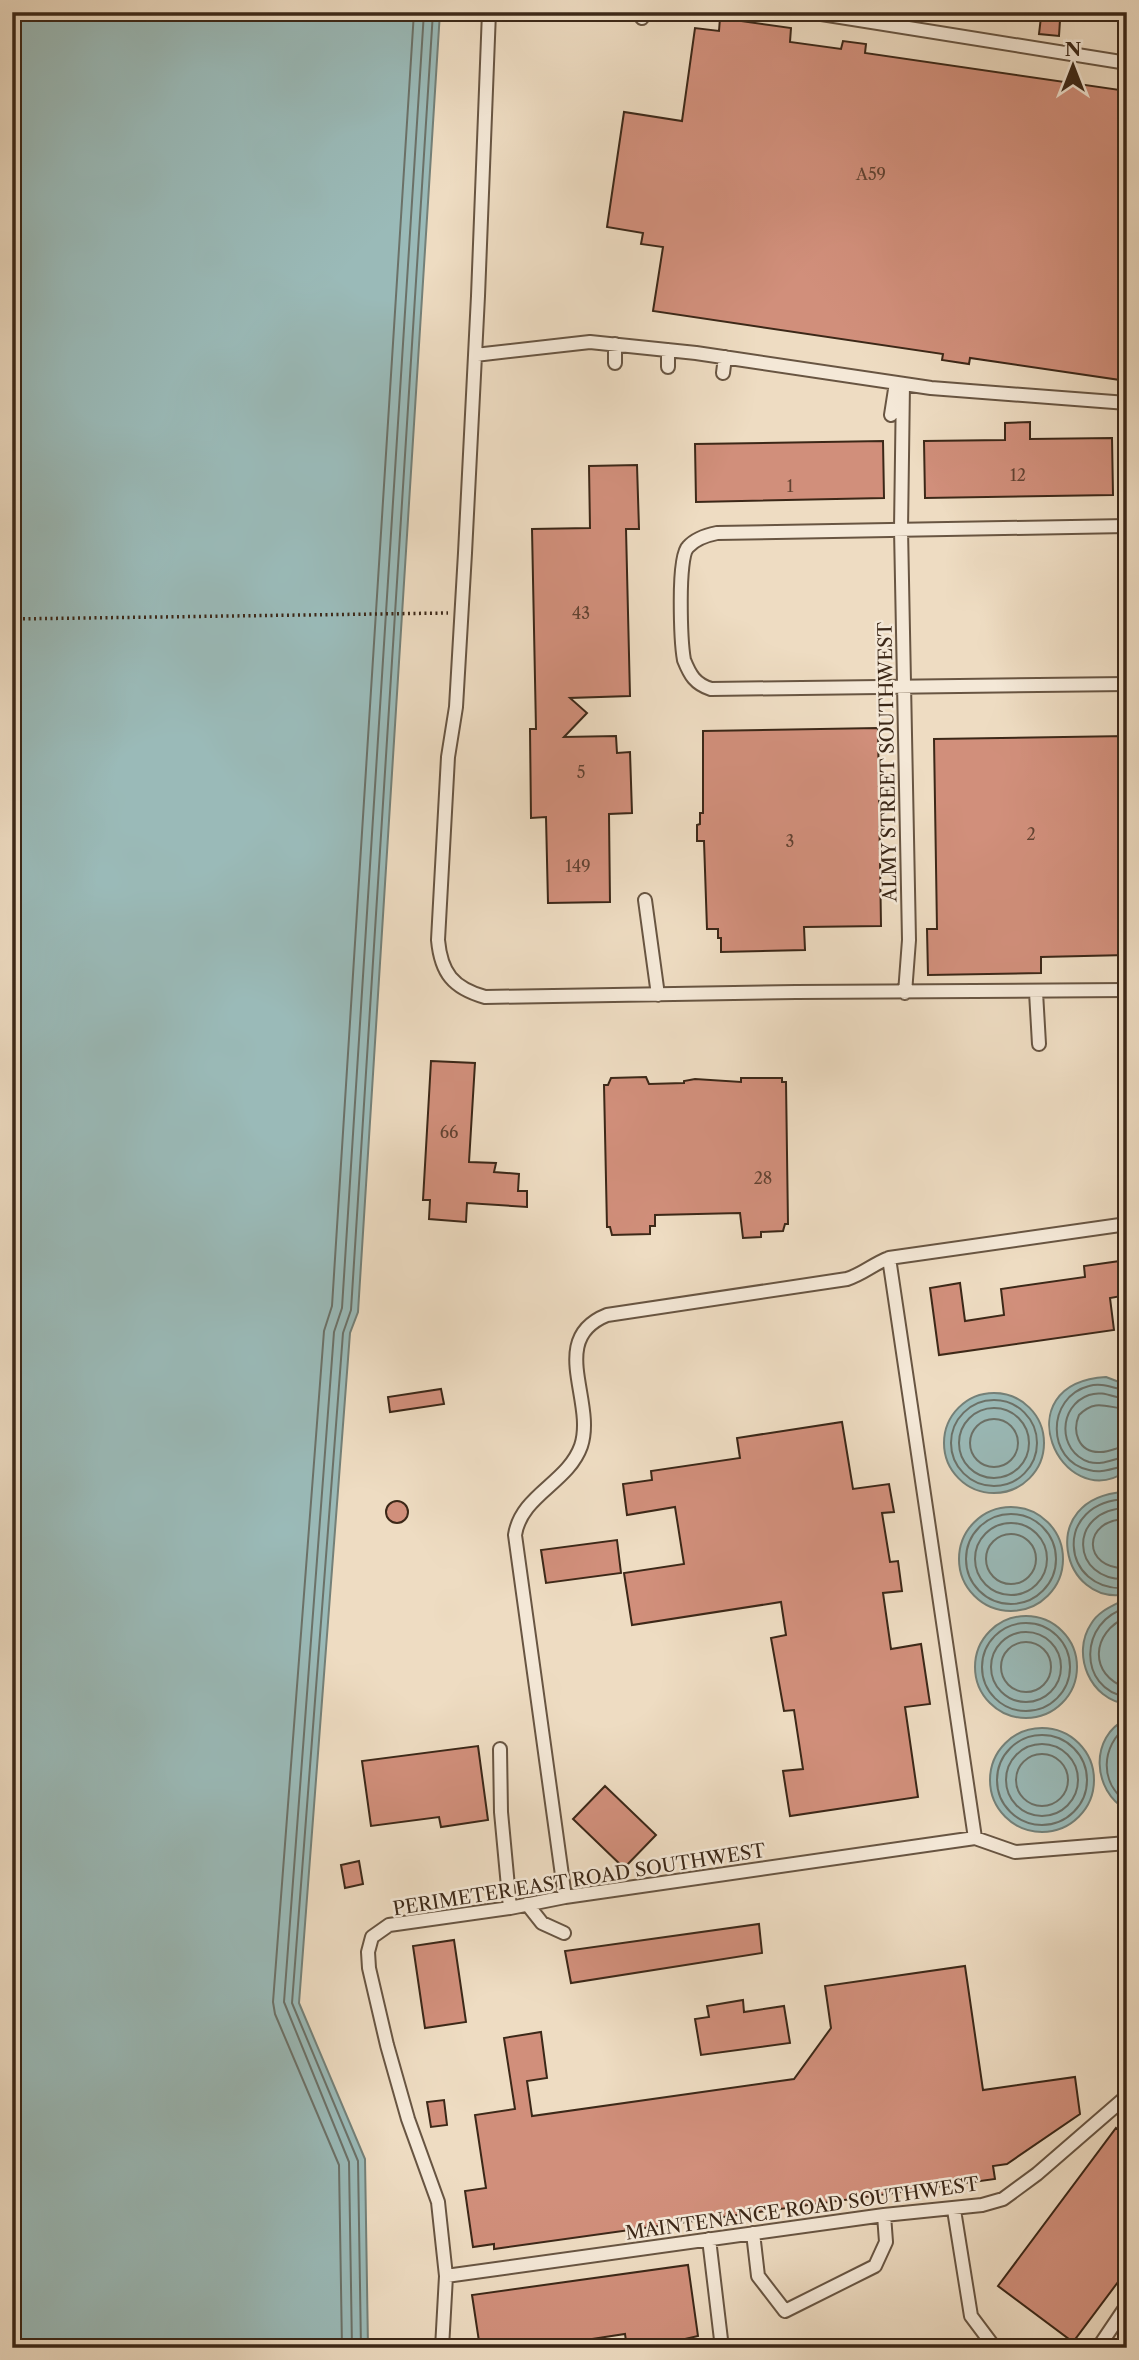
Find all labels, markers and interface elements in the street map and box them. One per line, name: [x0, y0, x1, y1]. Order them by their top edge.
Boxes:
north arrow: [1038, 32, 1108, 102]
text: N: [1065, 38, 1081, 61]
house number: A59: [855, 164, 886, 184]
house number: 12: [1010, 465, 1026, 485]
house number: 1: [787, 476, 794, 496]
house number: 43: [572, 603, 590, 623]
street label: ALMY STREET SOUTHWEST: [874, 621, 901, 903]
house number: 5: [577, 762, 585, 782]
house number: 2: [1026, 824, 1036, 844]
house number: 3: [786, 831, 794, 851]
house number: 149: [565, 856, 591, 876]
house number: 66: [440, 1122, 458, 1142]
house number: 28: [754, 1168, 772, 1188]
street label: PERIMETER EAST ROAD SOUTHWEST: [391, 1839, 768, 1920]
street label: MAINTENANCE ROAD SOUTHWEST: [624, 2172, 981, 2245]

